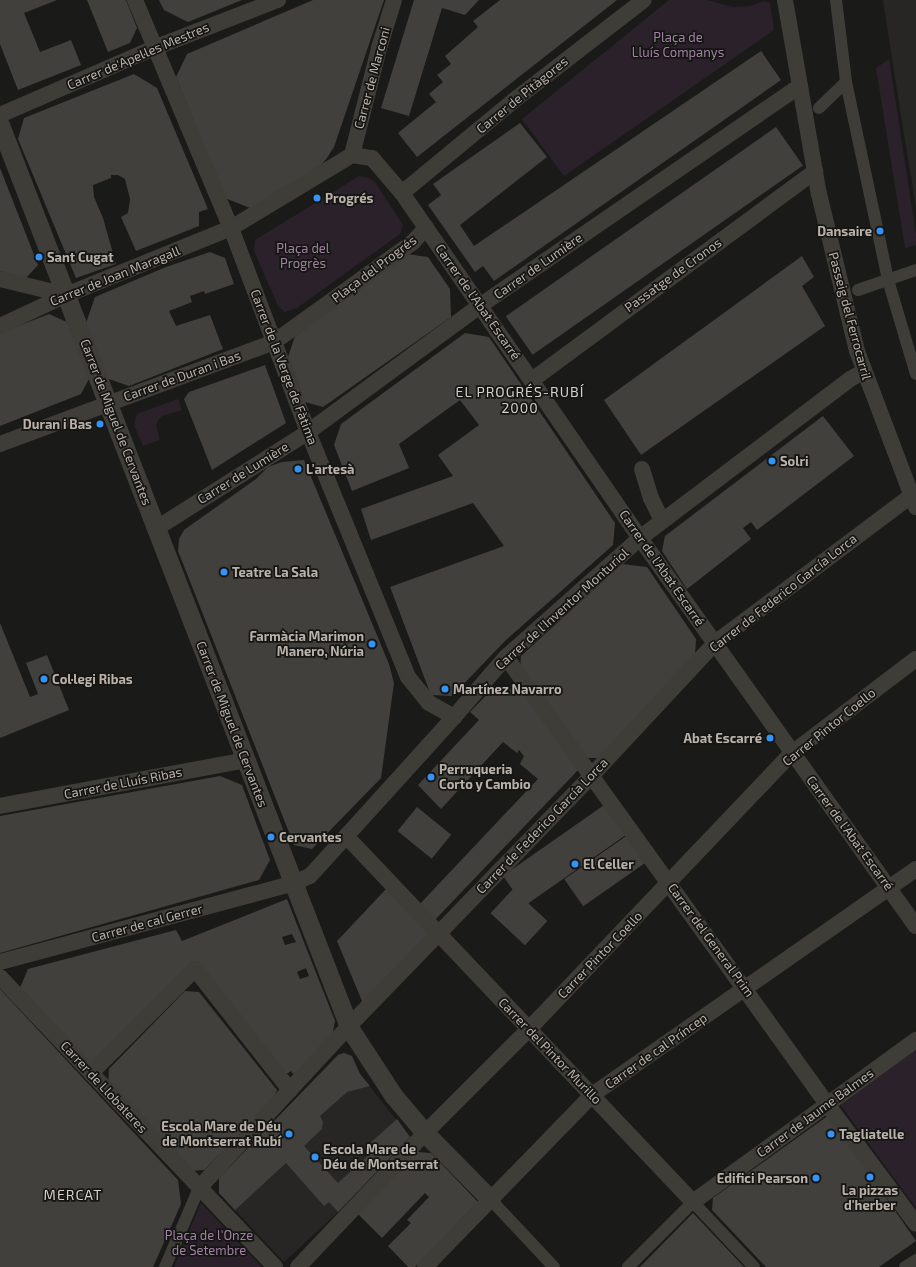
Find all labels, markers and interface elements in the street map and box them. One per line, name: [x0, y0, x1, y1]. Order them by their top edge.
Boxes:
street label: Carrer de'Apel·les Mestres: [65, 19, 211, 93]
street label: Carrer de Marconi: [351, 25, 393, 131]
park label: Plaça de Lluís Companys: [632, 30, 724, 61]
street label: Carrer de Pitàgores: [473, 53, 571, 137]
place label: Progrés: [325, 190, 373, 206]
marker: Progrés: [312, 193, 322, 203]
place label: Dansaire: [817, 223, 872, 239]
marker: Dansaire: [875, 226, 885, 236]
street label: Carrer de Lumière: [491, 230, 585, 302]
street label: Plaça del Progrés: [328, 232, 420, 306]
street label: Passatge de Cronos: [622, 235, 724, 315]
park label: Plaça del Progrès: [276, 241, 330, 272]
street label: Carrer de l'Abat Escarré: [432, 241, 524, 363]
street label: Carrer de Joan Maragall: [47, 243, 183, 309]
place label: Sant Cugat: [47, 249, 114, 265]
street label: Passeig del Ferrocarril: [825, 250, 875, 382]
marker: Sant Cugat: [34, 252, 44, 262]
street label: Carrer de la Verge de Fàtima: [247, 287, 321, 447]
street label: Carrer de Miguel de Cervantes: [77, 336, 155, 508]
street label: Carrer de Duran i Bas: [121, 347, 243, 405]
district label: EL PROGRÉS-RUBÍ 2000: [455, 384, 585, 416]
place label: Duran i Bas: [23, 416, 92, 432]
marker: Duran i Bas: [95, 419, 105, 429]
street label: Carrer de Lumière: [194, 439, 292, 507]
place label: Solri: [780, 453, 809, 469]
marker: Solri: [767, 456, 777, 466]
place label: L'artesà: [306, 461, 354, 477]
marker: L'artesà: [293, 464, 303, 474]
street label: Carrer de l'Abat Escarré: [616, 507, 708, 629]
street label: Carrer de Federico García Lorca: [706, 531, 860, 655]
street label: Carrer de l'Inventor Monturiol: [492, 545, 632, 673]
place label: Teatre La Sala: [232, 564, 318, 580]
marker: Teatre La Sala: [219, 567, 229, 577]
place label: Farmàcia Marimon Manero, Núria: [249, 629, 364, 660]
street label: Carrer de Miguel de Cervantes: [193, 638, 271, 810]
marker: Farmàcia Marimon Manero, Núria: [367, 639, 377, 649]
place label: Col·legi Ribas: [52, 671, 133, 687]
marker: Col·legi Ribas: [39, 674, 49, 684]
place label: Martínez Navarro: [453, 681, 562, 697]
marker: Martínez Navarro: [440, 684, 450, 694]
street label: Carrer Pintor Coello: [779, 685, 879, 769]
place label: Abat Escarré: [683, 730, 762, 746]
marker: Abat Escarré: [765, 733, 775, 743]
street label: Carrer de Federico García Lorca: [473, 755, 611, 897]
place label: Perruqueria Corto y Cambio: [439, 762, 531, 793]
street label: Carrer de Lluís Ribas: [62, 764, 184, 802]
marker: Perruqueria Corto y Cambio: [426, 772, 436, 782]
street label: Carrer de l'Abat Escarré: [803, 773, 897, 893]
place label: Cervantes: [279, 829, 342, 845]
marker: Cervantes: [266, 832, 276, 842]
place label: El Celler: [583, 856, 634, 872]
marker: El Celler: [570, 859, 580, 869]
street label: Carrer del General Prim: [664, 880, 758, 1000]
street label: Carrer de cal Gerrer: [89, 901, 205, 945]
street label: Carrer Pintor Coello: [554, 908, 646, 1002]
street label: Carrer del Pintor Murillo: [495, 994, 605, 1108]
street label: Carrer de cal Príncep: [602, 1010, 710, 1092]
street label: Carrer de Llobateres: [57, 1038, 151, 1136]
street label: Carrer de Jaume Balmes: [753, 1065, 877, 1161]
place label: Escola Mare de Déu de Montserrat Rubí: [161, 1119, 281, 1150]
place label: Tagliatelle: [839, 1126, 904, 1142]
marker: Escola Mare de Déu de Montserrat Rubí: [284, 1129, 294, 1139]
marker: Tagliatelle: [826, 1129, 836, 1139]
place label: Escola Mare de Déu de Montserrat: [323, 1142, 438, 1173]
marker: Escola Mare de Déu de Montserrat: [310, 1152, 320, 1162]
place label: Edifici Pearson: [717, 1170, 808, 1186]
marker: La pizzas d'herber: [865, 1172, 875, 1182]
marker: Edifici Pearson: [811, 1173, 821, 1183]
place label: La pizzas d'herber: [842, 1183, 898, 1214]
district label: MERCAT: [44, 1187, 102, 1203]
park label: Plaça de l'Onze de Setembre: [165, 1228, 253, 1259]

